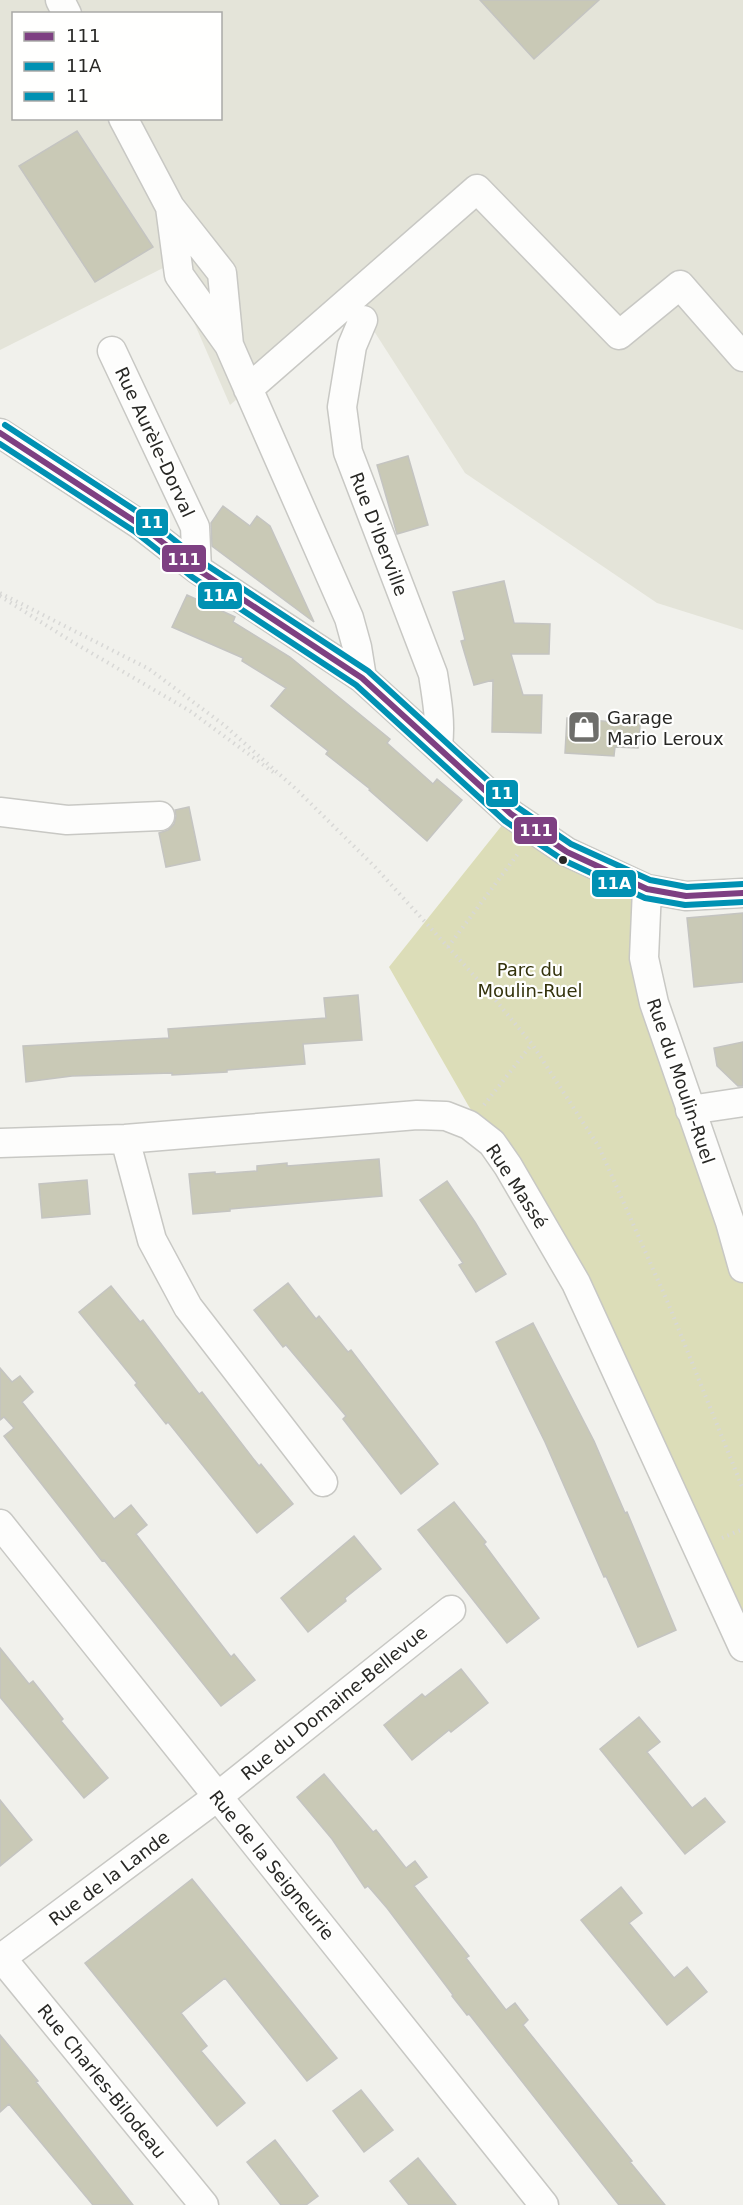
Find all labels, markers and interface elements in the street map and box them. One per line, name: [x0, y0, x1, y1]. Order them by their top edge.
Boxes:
legend: [12, 12, 222, 120]
text: 111: [66, 25, 100, 46]
text: 11A: [66, 55, 102, 76]
text: 11: [66, 85, 89, 106]
street label: Rue Aurèle-Dorval: [111, 364, 199, 520]
street label: Rue D'Iberville: [346, 469, 412, 599]
line badge: 11: [135, 508, 169, 537]
text: 11: [141, 513, 163, 532]
line badge: 111: [161, 544, 207, 573]
text: 111: [167, 550, 201, 569]
line badge: 11A: [197, 581, 243, 610]
text: 11A: [203, 586, 238, 605]
place label: Garage Mario Leroux: [607, 707, 724, 749]
shop icon: Garage Mario Leroux: [566, 709, 602, 745]
line badge: 11: [485, 779, 519, 808]
text: 11: [491, 784, 513, 803]
line badge: 111: [513, 816, 558, 845]
text: 111: [519, 821, 553, 840]
unlabelled marker: [557, 854, 569, 866]
line badge: 11A: [591, 869, 637, 898]
text: 11A: [597, 874, 632, 893]
park label: Parc du Moulin-Ruel: [477, 959, 583, 1001]
street label: Rue du Moulin-Ruel: [643, 996, 719, 1166]
street label: Rue Massé: [482, 1140, 552, 1232]
street label: Rue du Domaine-Bellevue: [237, 1622, 431, 1784]
street label: Rue de la Seigneurie: [205, 1786, 339, 1944]
street label: Rue de la Lande: [45, 1826, 173, 1930]
street label: Rue Charles-Bilodeau: [33, 2000, 171, 2162]

